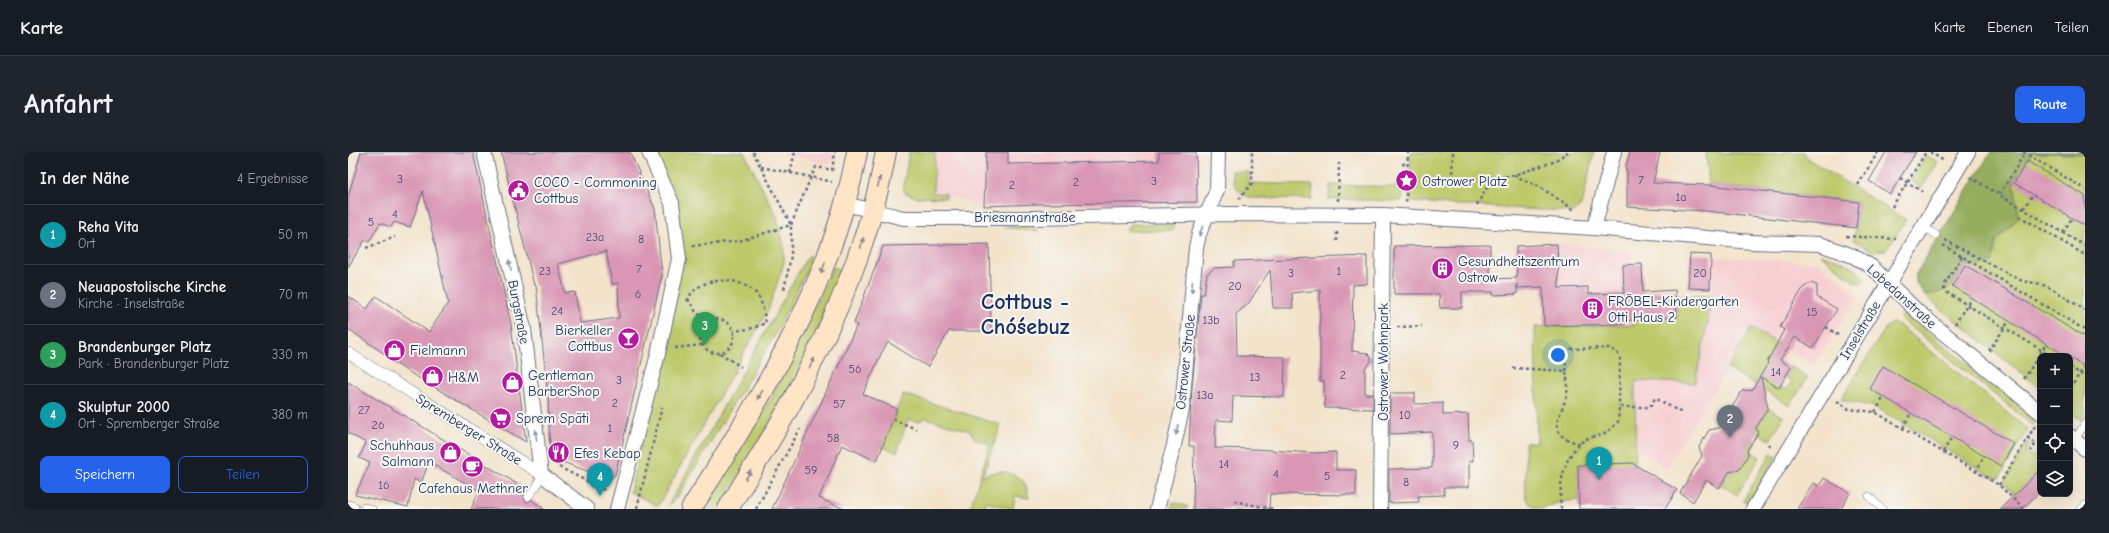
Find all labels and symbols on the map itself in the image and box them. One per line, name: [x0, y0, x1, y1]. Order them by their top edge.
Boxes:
place icon: Ostrower Platz: [1393, 168, 1419, 194]
house number: 3: [397, 172, 403, 186]
place label: Ostrower Platz: [1422, 173, 1507, 190]
house number: 7: [1638, 173, 1644, 187]
place label: COCO - Commoning Cottbus: [534, 174, 657, 207]
house number: 3: [1151, 174, 1157, 188]
house number: 2: [1073, 175, 1079, 189]
one-way arrow: [876, 176, 882, 188]
public building icon: COCO - Commoning Cottbus: [506, 177, 532, 203]
house number: 2: [1009, 178, 1015, 192]
house number: 1a: [1676, 190, 1686, 204]
house number: 4: [392, 207, 398, 221]
street label: Briesmannstraße: [974, 209, 1076, 226]
house number: 5: [368, 215, 374, 229]
one-way arrow: [1198, 226, 1204, 238]
house number: 23a: [586, 230, 604, 244]
house number: 8: [638, 232, 644, 246]
one-way arrow: [859, 236, 865, 248]
place label: Gesundheitszentrum Ostrow: [1458, 253, 1580, 286]
building icon: Gesundheitszentrum Ostrow: [1429, 256, 1455, 282]
one-way arrow: [506, 259, 512, 271]
street label: Lobedanstraße: [1863, 261, 1940, 332]
house number: 7: [636, 262, 642, 276]
one-way arrow: [820, 262, 826, 274]
house number: 23: [539, 264, 551, 278]
house number: 1: [1337, 264, 1342, 278]
house number: 3: [1288, 266, 1294, 280]
house number: 20: [1693, 266, 1707, 280]
street label: Burgstraße: [504, 279, 533, 346]
house number: 20: [1228, 279, 1242, 293]
one-way arrow: [1189, 281, 1196, 293]
house number: 6: [635, 287, 641, 301]
district label: Cottbus - Chóśebuz: [981, 289, 1070, 340]
place label: FRÖBEL-Kindergarten Otti Haus 2: [1608, 293, 1739, 326]
building icon: FRÖBEL-Kindergarten Otti Haus 2: [1579, 296, 1605, 322]
street label: Inselstraße: [1836, 298, 1885, 363]
street label: Ostrower Wohnpark: [1375, 303, 1392, 421]
house number: 24: [551, 304, 563, 318]
house number: 15: [1806, 305, 1818, 319]
pin: 3: [692, 312, 718, 345]
house number: 13b: [1202, 313, 1220, 327]
street label: Ostrower Straße: [1172, 314, 1199, 410]
place label: Bierkeller Cottbus: [555, 322, 612, 355]
bar icon: Bierkeller Cottbus: [615, 325, 641, 351]
shop icon: Fielmann: [382, 337, 408, 363]
place label: Fielmann: [410, 342, 466, 359]
your location: [1548, 345, 1568, 365]
one-way arrow: [809, 357, 815, 368]
house number: 56: [848, 362, 862, 376]
shop icon: H&M: [419, 364, 445, 390]
house number: 14: [1771, 365, 1781, 379]
place label: Gentleman BarberShop: [528, 367, 600, 400]
house number: 2: [1340, 368, 1346, 382]
place label: H&M: [448, 369, 479, 386]
shop icon: Gentleman BarberShop: [500, 370, 526, 396]
house number: 13: [1250, 370, 1260, 384]
house number: 3: [616, 373, 622, 387]
house number: 13a: [1196, 388, 1214, 402]
one-way arrow: [757, 389, 764, 401]
street label: Spremberger Straße: [413, 390, 525, 469]
house number: 2: [612, 396, 618, 410]
house number: 57: [833, 397, 845, 411]
house number: 27: [358, 403, 370, 417]
supermarket icon: Sprem Späti: [487, 405, 513, 431]
pin: 2: [1717, 405, 1743, 438]
house number: 10: [1399, 408, 1411, 422]
place label: Sprem Späti: [516, 410, 589, 427]
house number: 26: [372, 418, 384, 432]
house number: 1: [608, 421, 613, 435]
one-way arrow: [1174, 424, 1180, 437]
one-way arrow: [533, 429, 539, 441]
house number: 58: [827, 431, 839, 445]
place label: Schuhhaus Salmann: [370, 437, 434, 470]
house number: 9: [1453, 438, 1459, 452]
shop icon: Schuhhaus Salmann: [437, 440, 463, 466]
restaurant icon: Efes Kebap: [545, 440, 571, 466]
place label: Efes Kebap: [574, 445, 641, 462]
pin: 1: [1586, 447, 1612, 480]
cafe icon: Cafehaus Methner: [460, 453, 486, 479]
house number: 14: [1219, 457, 1229, 471]
pin: 4: [587, 463, 613, 496]
house number: 59: [805, 463, 817, 477]
house number: 4: [1273, 467, 1279, 481]
one-way arrow: [745, 469, 752, 481]
house number: 5: [1324, 469, 1330, 483]
house number: 8: [1403, 475, 1409, 489]
house number: 16: [378, 478, 390, 492]
place label: Cafehaus Methner: [418, 480, 528, 497]

